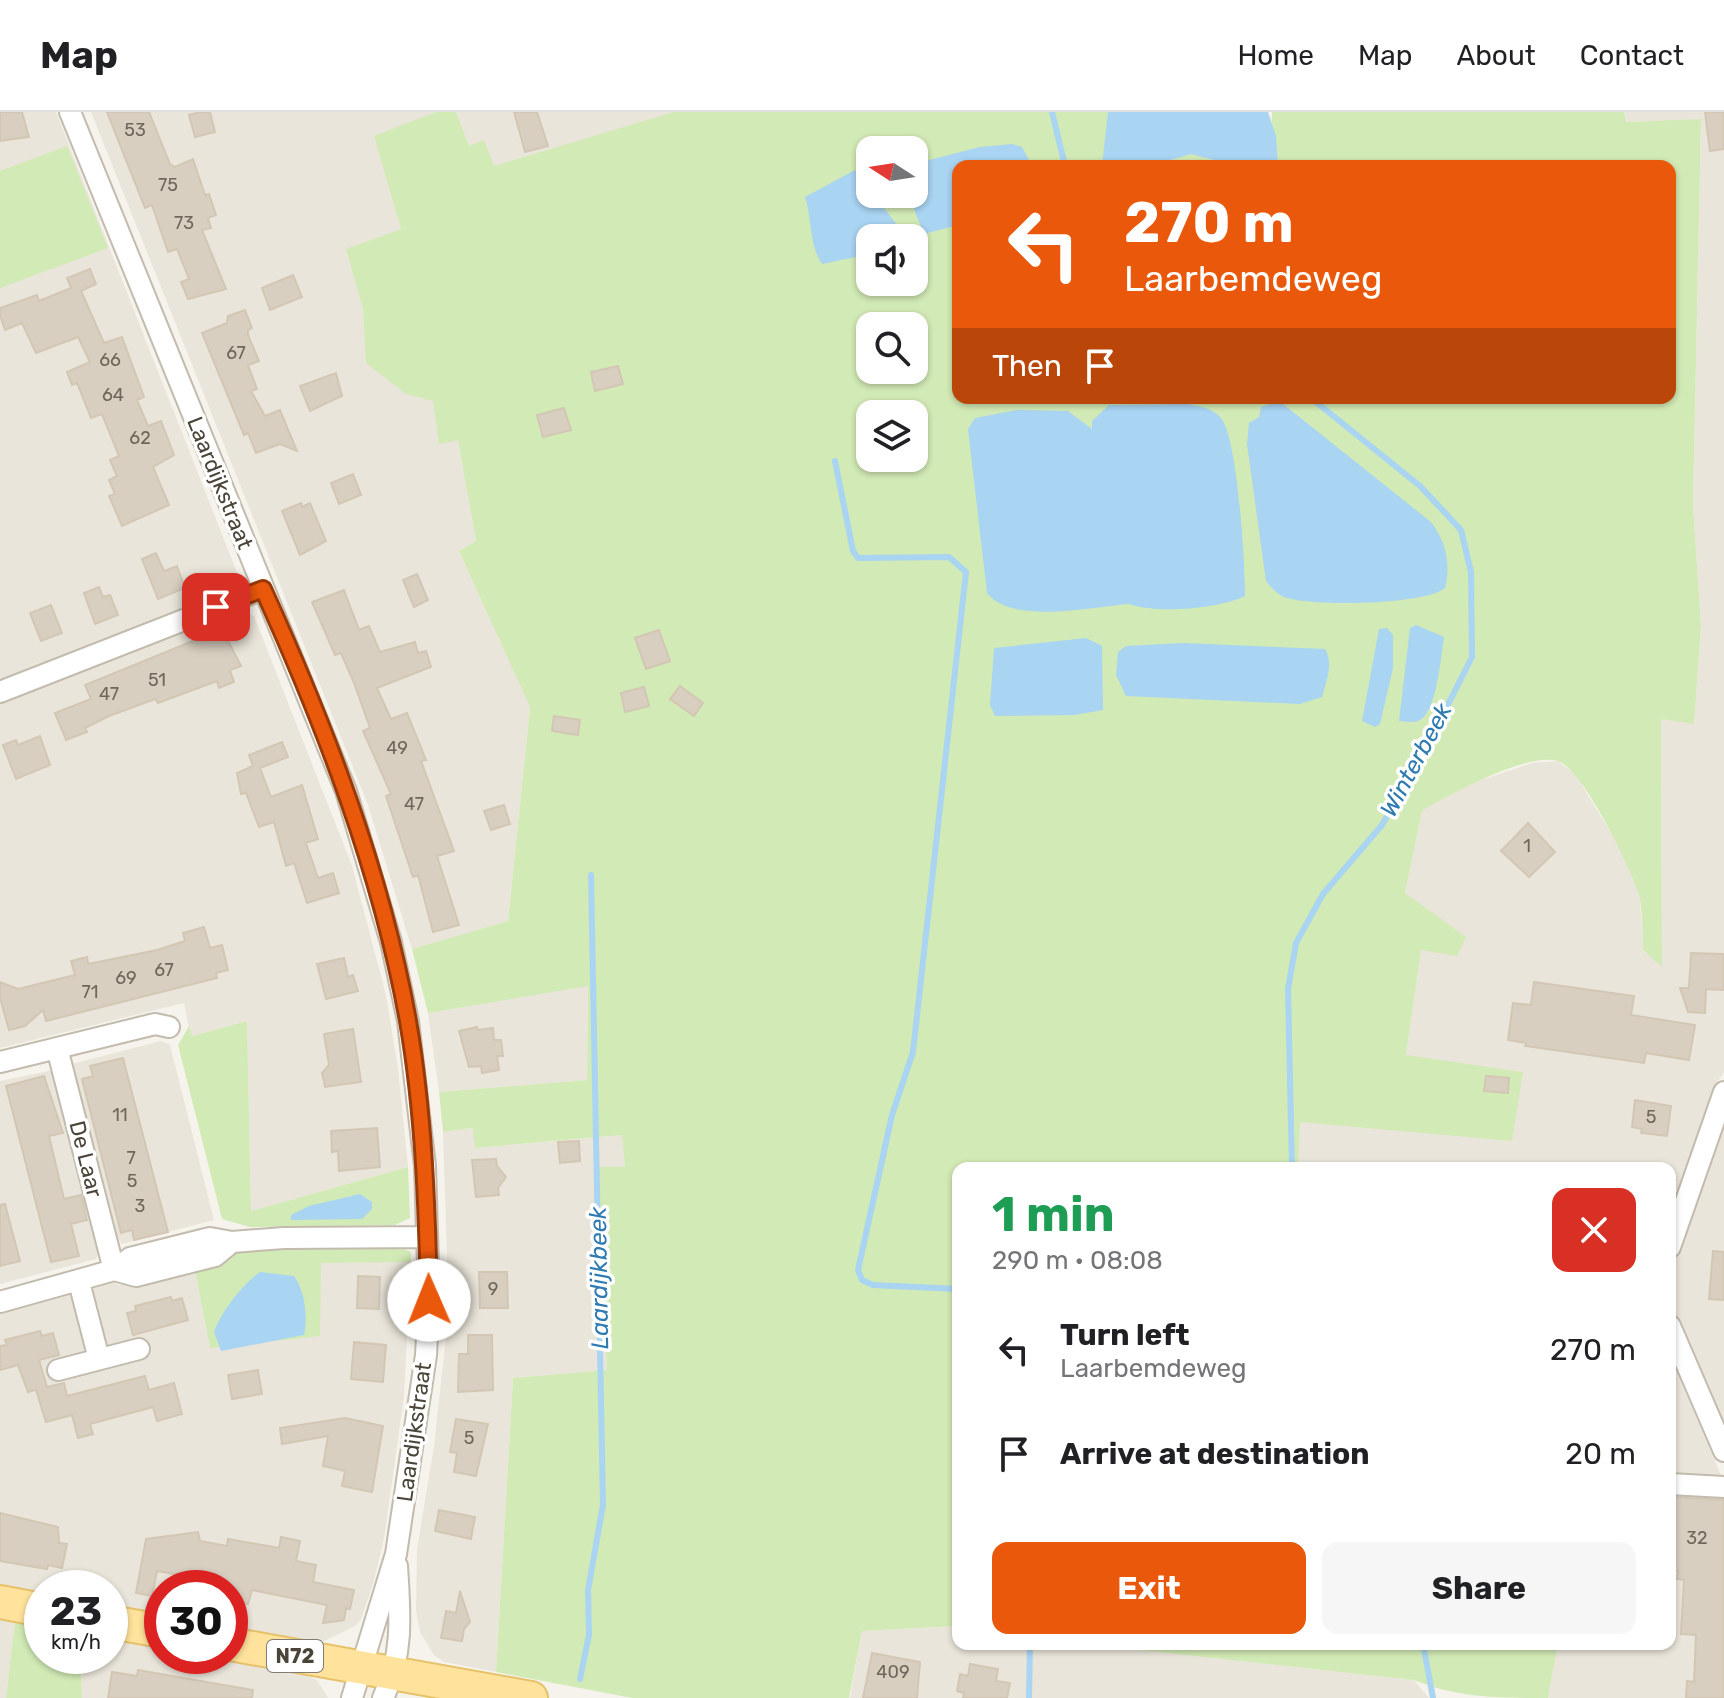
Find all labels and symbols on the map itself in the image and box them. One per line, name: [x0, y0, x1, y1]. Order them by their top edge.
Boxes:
house number: 53: [124, 119, 146, 141]
north arrow: [856, 136, 928, 208]
house number: 75: [158, 174, 178, 196]
house number: 73: [174, 212, 194, 234]
house number: 67: [226, 342, 246, 364]
house number: 66: [99, 349, 121, 371]
house number: 64: [102, 384, 124, 406]
street label: Laardijkstraat: [181, 413, 259, 554]
house number: 62: [129, 427, 151, 449]
pin: [182, 573, 250, 641]
house number: 51: [148, 669, 166, 691]
house number: 47: [99, 683, 119, 705]
water label: Winterbeek: [1374, 698, 1458, 821]
house number: 49: [386, 737, 408, 759]
house number: 47: [404, 793, 424, 815]
house number: 1: [1523, 835, 1531, 857]
house number: 67: [154, 959, 174, 981]
house number: 69: [115, 967, 137, 989]
house number: 71: [82, 981, 98, 1003]
house number: 11: [112, 1104, 128, 1126]
house number: 5: [1646, 1106, 1656, 1128]
street label: De Laar: [63, 1118, 109, 1201]
house number: 7: [126, 1147, 136, 1169]
house number: 5: [127, 1170, 137, 1192]
house number: 3: [135, 1195, 145, 1217]
water label: Laardijkbeek: [584, 1206, 614, 1350]
position arrow: [387, 1258, 471, 1342]
house number: 9: [488, 1278, 498, 1300]
street label: Laardijkstraat: [391, 1360, 437, 1504]
house number: 5: [464, 1427, 474, 1449]
house number: 32: [1686, 1527, 1708, 1549]
speed limit sign: 30: [144, 1570, 248, 1674]
road number: N72: [267, 1640, 323, 1672]
house number: 409: [876, 1661, 910, 1683]

